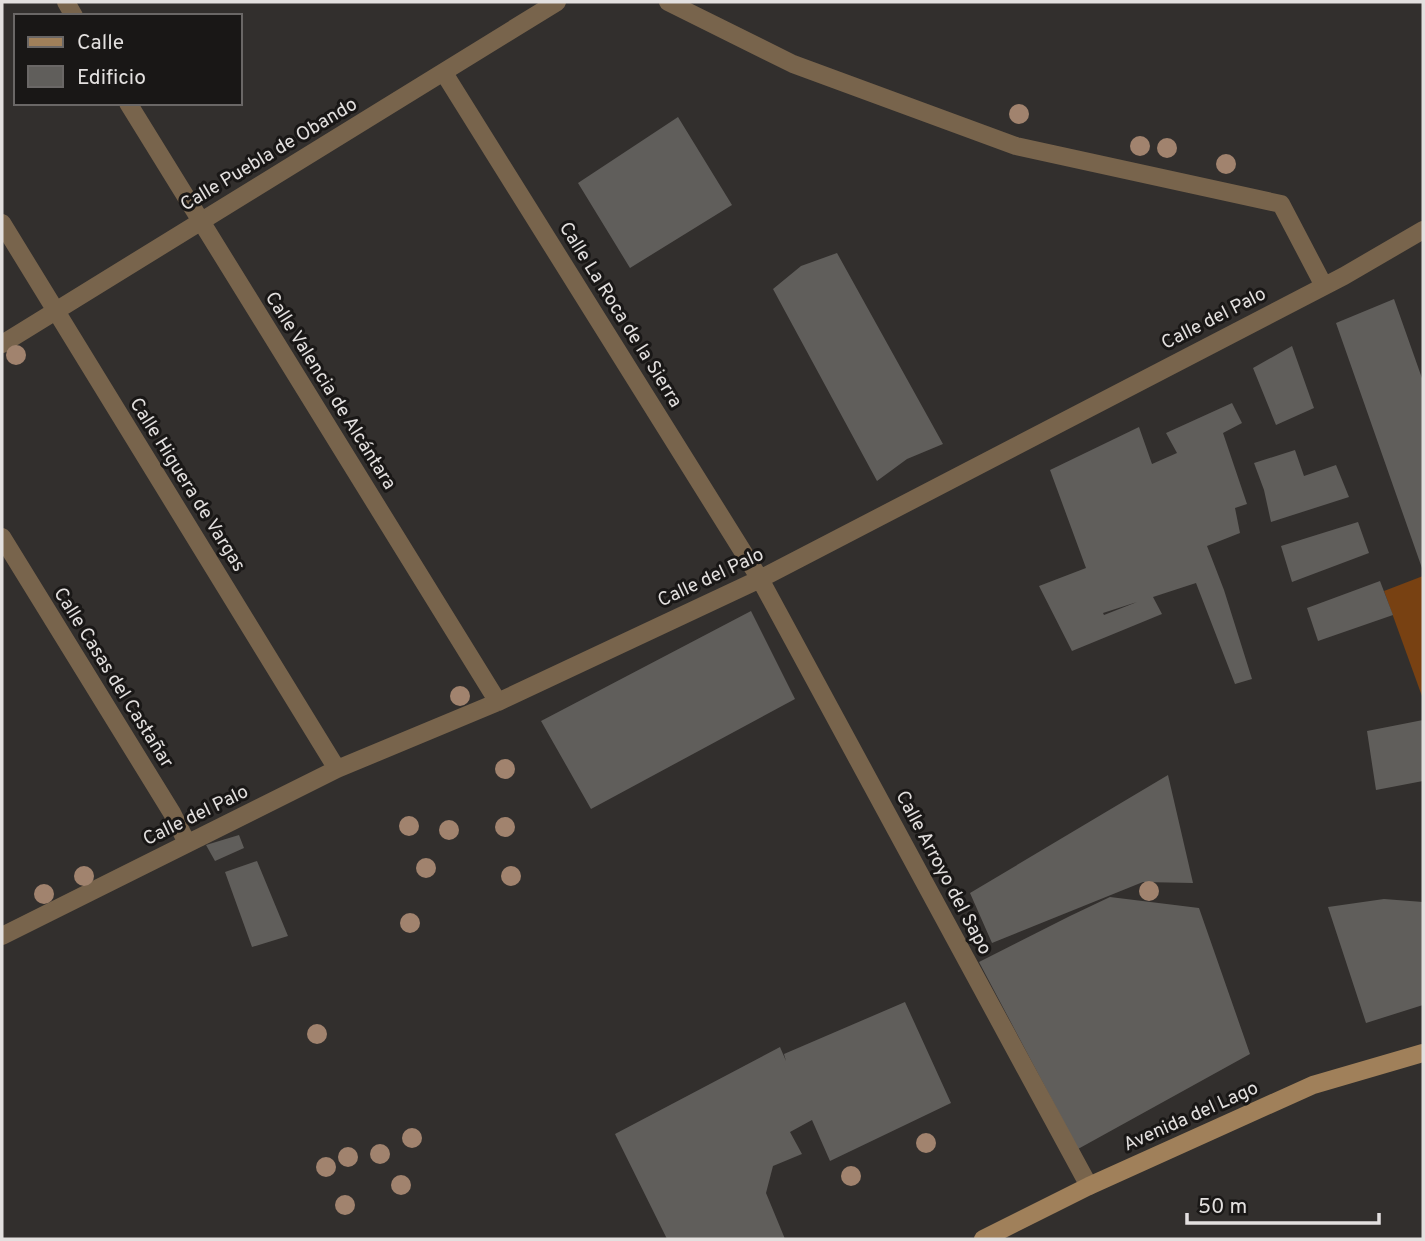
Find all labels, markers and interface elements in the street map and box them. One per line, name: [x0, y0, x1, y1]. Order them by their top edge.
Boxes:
legend: [14, 14, 242, 105]
text: Calle: [77, 30, 124, 57]
text: Edificio: [77, 65, 146, 92]
street label: Calle Puebla de Obando: [176, 93, 362, 217]
street label: Calle La Roca de la Sierra: [553, 218, 687, 412]
street label: Calle del Palo: [1158, 282, 1270, 356]
street label: Calle Valencia de Alcántara: [259, 288, 401, 494]
street label: Calle Higuera de Vargas: [124, 393, 250, 577]
street label: Calle del Palo: [654, 543, 768, 613]
street label: Calle Casas del Castañar: [48, 583, 179, 773]
street label: Calle del Palo: [139, 780, 253, 852]
street label: Calle Arroyo del Sapo: [890, 787, 996, 959]
street label: Avenida del Lago: [1120, 1077, 1262, 1157]
scale bar: [1187, 1182, 1380, 1226]
text: 50 m: [1198, 1194, 1247, 1221]

